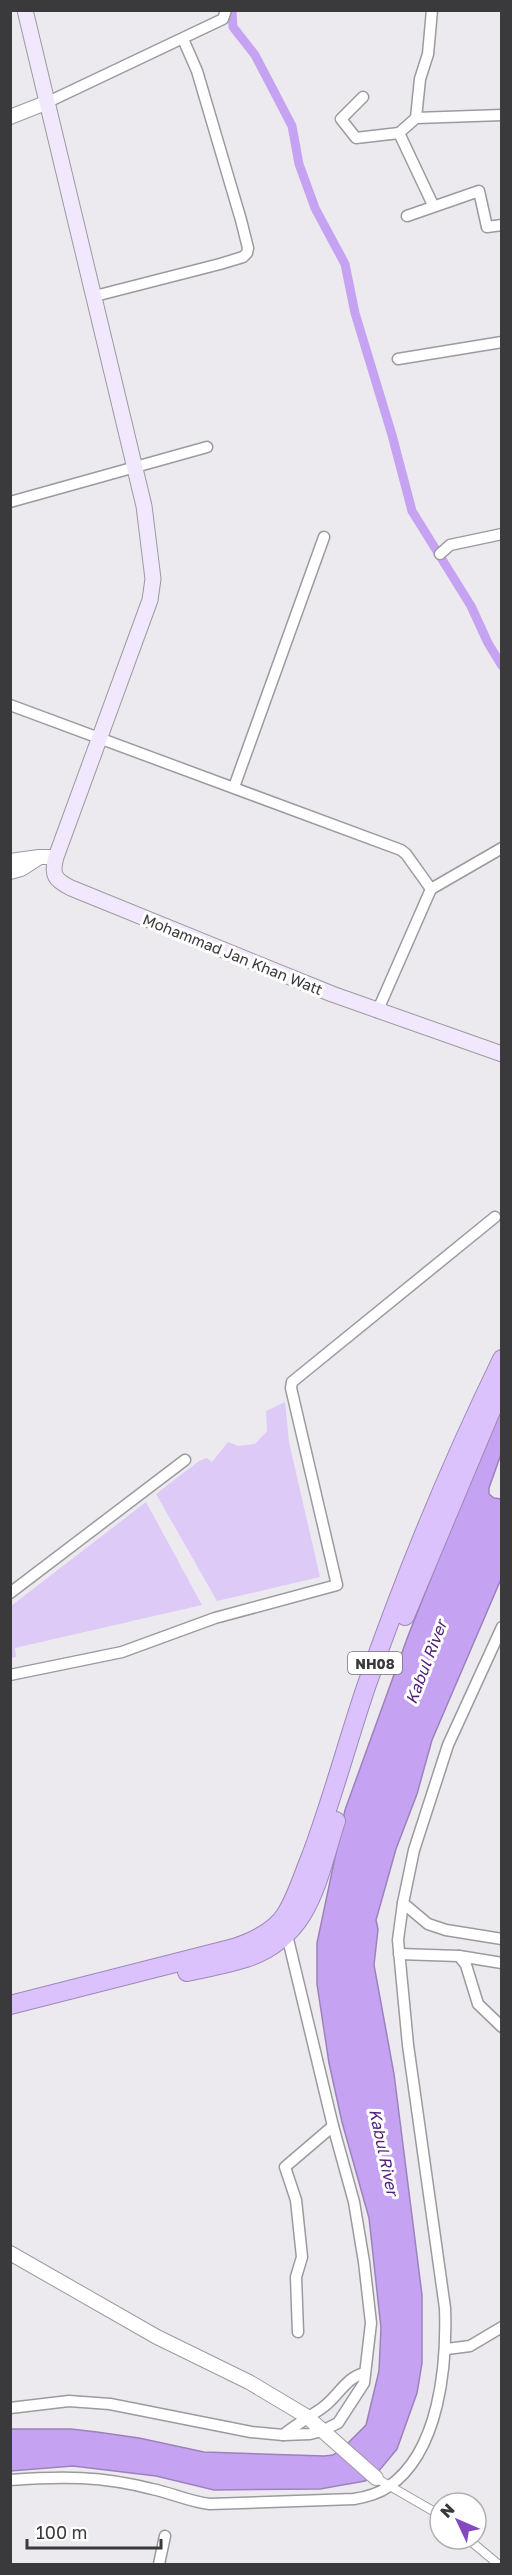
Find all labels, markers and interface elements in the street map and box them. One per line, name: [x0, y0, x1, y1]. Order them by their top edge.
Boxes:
street label: Mohammad Jan Khan Watt: [140, 910, 326, 998]
water label: Kabul River: [401, 1615, 452, 1707]
road number: NH08: [348, 1652, 402, 1674]
water label: Kabul River: [365, 2107, 403, 2200]
north arrow: [428, 2491, 488, 2551]
text: N: [436, 2499, 459, 2522]
scale bar: [27, 2512, 160, 2550]
text: 100 m: [36, 2521, 87, 2543]

